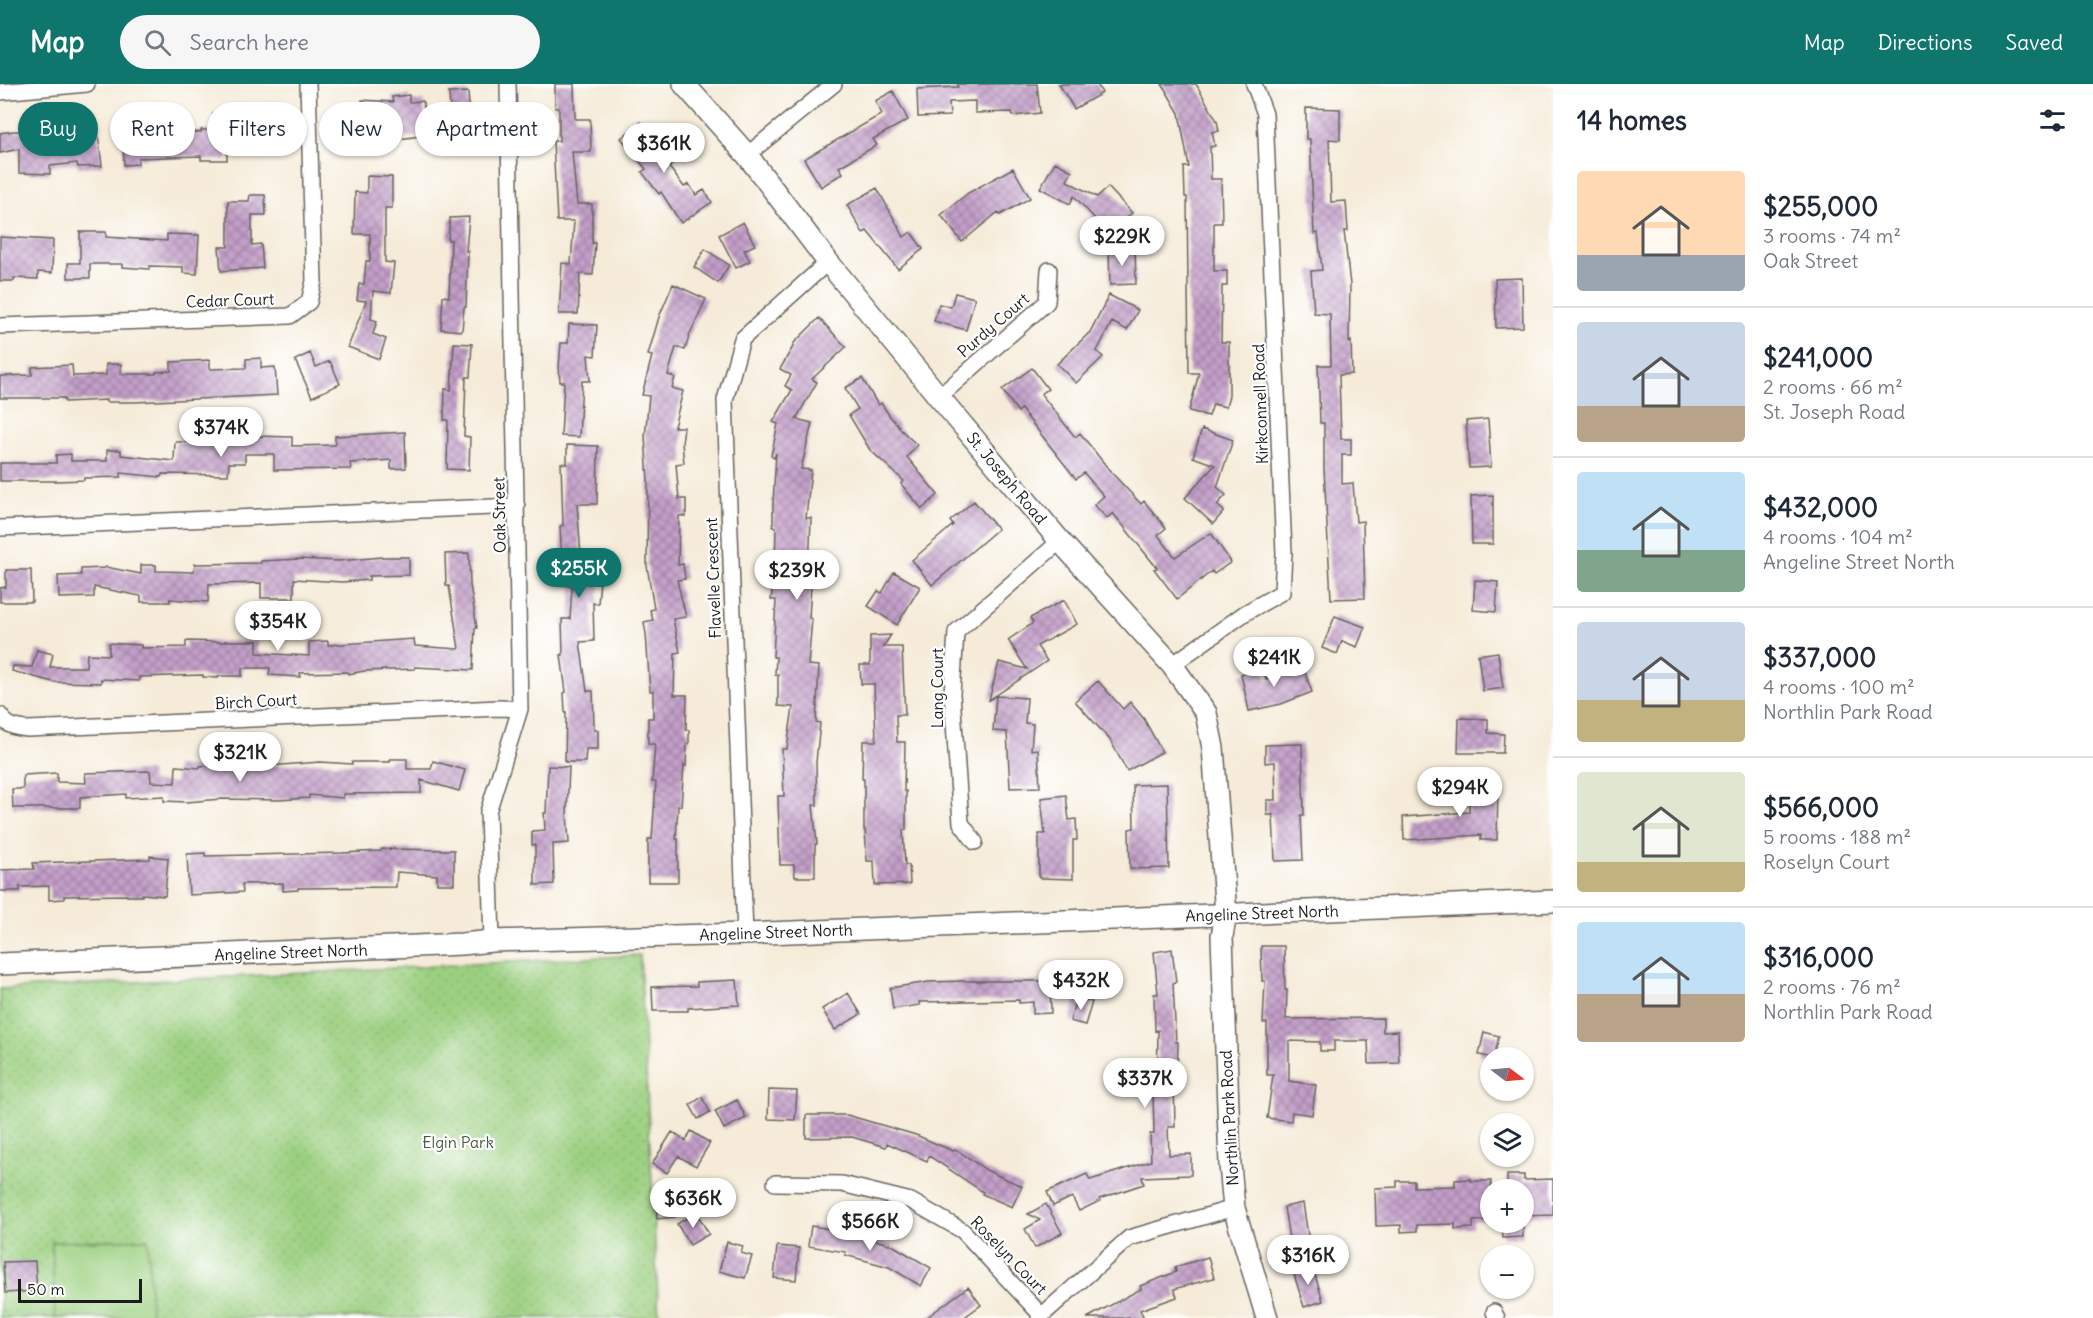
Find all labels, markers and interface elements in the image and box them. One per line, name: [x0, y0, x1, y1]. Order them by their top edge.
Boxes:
search box: [120, 15, 540, 69]
text: Map: [30, 24, 84, 60]
icon: search: [141, 26, 174, 59]
text: Search here: [189, 28, 309, 56]
text: Map: [1804, 29, 1845, 56]
text: Directions: [1878, 29, 1972, 56]
text: Saved: [2005, 29, 2063, 56]
chip: Buy: [18, 102, 98, 156]
chip: Rent: [110, 102, 195, 156]
chip: Filters: [207, 102, 307, 156]
chip: New: [319, 102, 403, 156]
chip: Apartment: [415, 102, 559, 156]
text: 14 homes: [1577, 104, 1687, 137]
icon: filters: [2036, 104, 2069, 137]
pin: $361K: [622, 123, 706, 174]
text: $361K: [637, 130, 691, 155]
text: $255,000: [1763, 190, 1878, 223]
icon: home: [1625, 195, 1697, 267]
pin: $229K: [1080, 216, 1164, 267]
text: $229K: [1094, 223, 1150, 248]
text: 3 rooms · 74 m²: [1763, 223, 1901, 248]
text: Oak Street: [1763, 248, 1858, 273]
street label: Cedar Court: [186, 288, 275, 312]
street label: Purdy Court: [953, 288, 1033, 361]
text: $241,000: [1763, 341, 1873, 374]
street label: Kirkconnell Road: [1248, 343, 1272, 465]
icon: home: [1625, 346, 1697, 418]
text: 2 rooms · 66 m²: [1763, 374, 1903, 399]
text: St. Joseph Road: [1763, 399, 1905, 424]
pin: $374K: [179, 407, 263, 458]
text: $374K: [193, 414, 249, 439]
street label: St. Joseph Road: [963, 428, 1051, 528]
street label: Oak Street: [488, 476, 510, 553]
text: $432,000: [1763, 491, 1878, 524]
icon: home: [1625, 496, 1697, 568]
street label: Flavelle Crescent: [701, 517, 725, 639]
text: 4 rooms · 104 m²: [1763, 524, 1913, 549]
pin: $255K: [537, 548, 621, 599]
text: Angeline Street North: [1763, 549, 1955, 574]
pin: $239K: [755, 550, 839, 601]
text: $255K: [550, 555, 608, 580]
text: $239K: [768, 557, 826, 582]
pin: $354K: [236, 601, 320, 652]
text: $354K: [249, 608, 307, 633]
pin: $241K: [1232, 637, 1316, 688]
text: $337,000: [1763, 641, 1876, 674]
text: $241K: [1247, 644, 1301, 669]
icon: home: [1625, 646, 1697, 718]
street label: Lang Court: [927, 647, 947, 728]
text: 4 rooms · 100 m²: [1763, 674, 1914, 699]
street label: Birch Court: [214, 689, 298, 713]
text: Northlin Park Road: [1763, 699, 1933, 724]
pin: $321K: [198, 732, 282, 783]
text: $321K: [213, 739, 267, 764]
pin: $294K: [1418, 767, 1502, 818]
text: $294K: [1431, 774, 1489, 799]
text: $566,000: [1763, 791, 1879, 824]
icon: home: [1625, 796, 1697, 868]
text: 5 rooms · 188 m²: [1763, 824, 1911, 849]
text: Roselyn Court: [1763, 849, 1890, 874]
street label: Angeline Street North: [1185, 900, 1339, 926]
street label: Angeline Street North: [699, 919, 853, 945]
street label: Angeline Street North: [214, 939, 368, 965]
text: $316,000: [1763, 941, 1874, 974]
icon: home: [1625, 946, 1697, 1018]
pin: $432K: [1039, 960, 1123, 1011]
text: $432K: [1052, 967, 1110, 992]
text: 2 rooms · 76 m²: [1763, 974, 1901, 999]
text: Northlin Park Road: [1763, 999, 1933, 1024]
north arrow: [1480, 1047, 1534, 1101]
map controls: [1480, 1047, 1534, 1299]
street label: Northlin Park Road: [1215, 1050, 1243, 1186]
pin: $337K: [1103, 1058, 1187, 1109]
text: $337K: [1117, 1065, 1173, 1090]
button: layers: [1480, 1113, 1534, 1167]
park label: Elgin Park: [422, 1132, 494, 1152]
pin: $636K: [651, 1178, 735, 1229]
button: +: [1480, 1179, 1534, 1233]
text: $636K: [664, 1185, 722, 1210]
pin: $566K: [828, 1201, 912, 1252]
text: $566K: [841, 1208, 899, 1233]
street label: Roselyn Court: [967, 1212, 1052, 1299]
pin: $316K: [1266, 1235, 1350, 1286]
text: $316K: [1281, 1242, 1335, 1267]
button: −: [1480, 1245, 1534, 1299]
scale bar: [18, 1276, 142, 1304]
text: 50 m: [27, 1279, 65, 1299]

